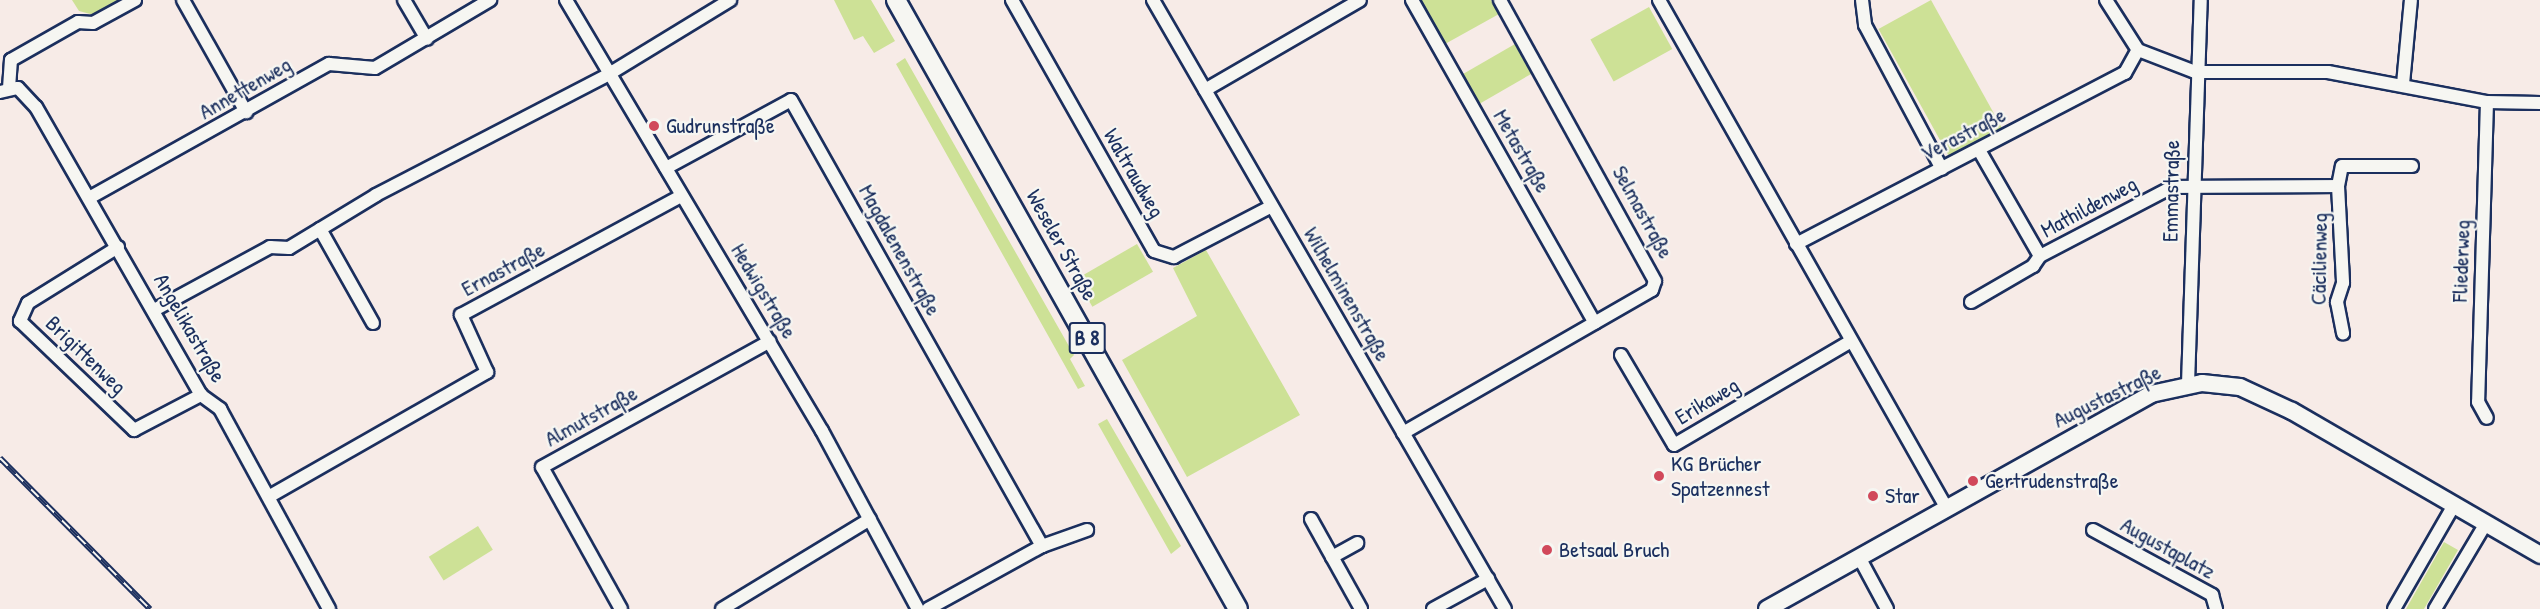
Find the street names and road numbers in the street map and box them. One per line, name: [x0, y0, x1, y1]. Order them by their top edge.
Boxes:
street label: Annettenweg: [194, 51, 296, 125]
street label: Verastraße: [1916, 101, 2010, 167]
street label: Metastraße: [1488, 105, 1556, 197]
street label: Waltraudweg: [1098, 124, 1170, 222]
street label: Emmastraße: [2157, 140, 2185, 242]
street label: Selmastraße: [1607, 161, 1679, 263]
street label: Mathildenweg: [2036, 171, 2142, 243]
street label: Magdalenenstraße: [853, 180, 947, 320]
street label: Weseler Straße: [1021, 185, 1103, 305]
street label: Cäcilienweg: [2305, 213, 2333, 305]
street label: Fliederweg: [2446, 219, 2476, 303]
street label: Wilhelminenstraße: [1298, 222, 1396, 366]
street label: Ernastraße: [457, 236, 549, 302]
street label: Hedwigstraße: [725, 239, 803, 343]
street label: Angelikastraße: [148, 269, 232, 387]
street label: Brigittenweg: [40, 310, 132, 400]
road number: B 8: [1068, 320, 1106, 356]
street label: Augustastraße: [2049, 359, 2165, 433]
street label: Erikaweg: [1670, 372, 1744, 430]
street label: Almutstraße: [540, 380, 642, 452]
street label: Augustaplatz: [2116, 511, 2220, 585]

